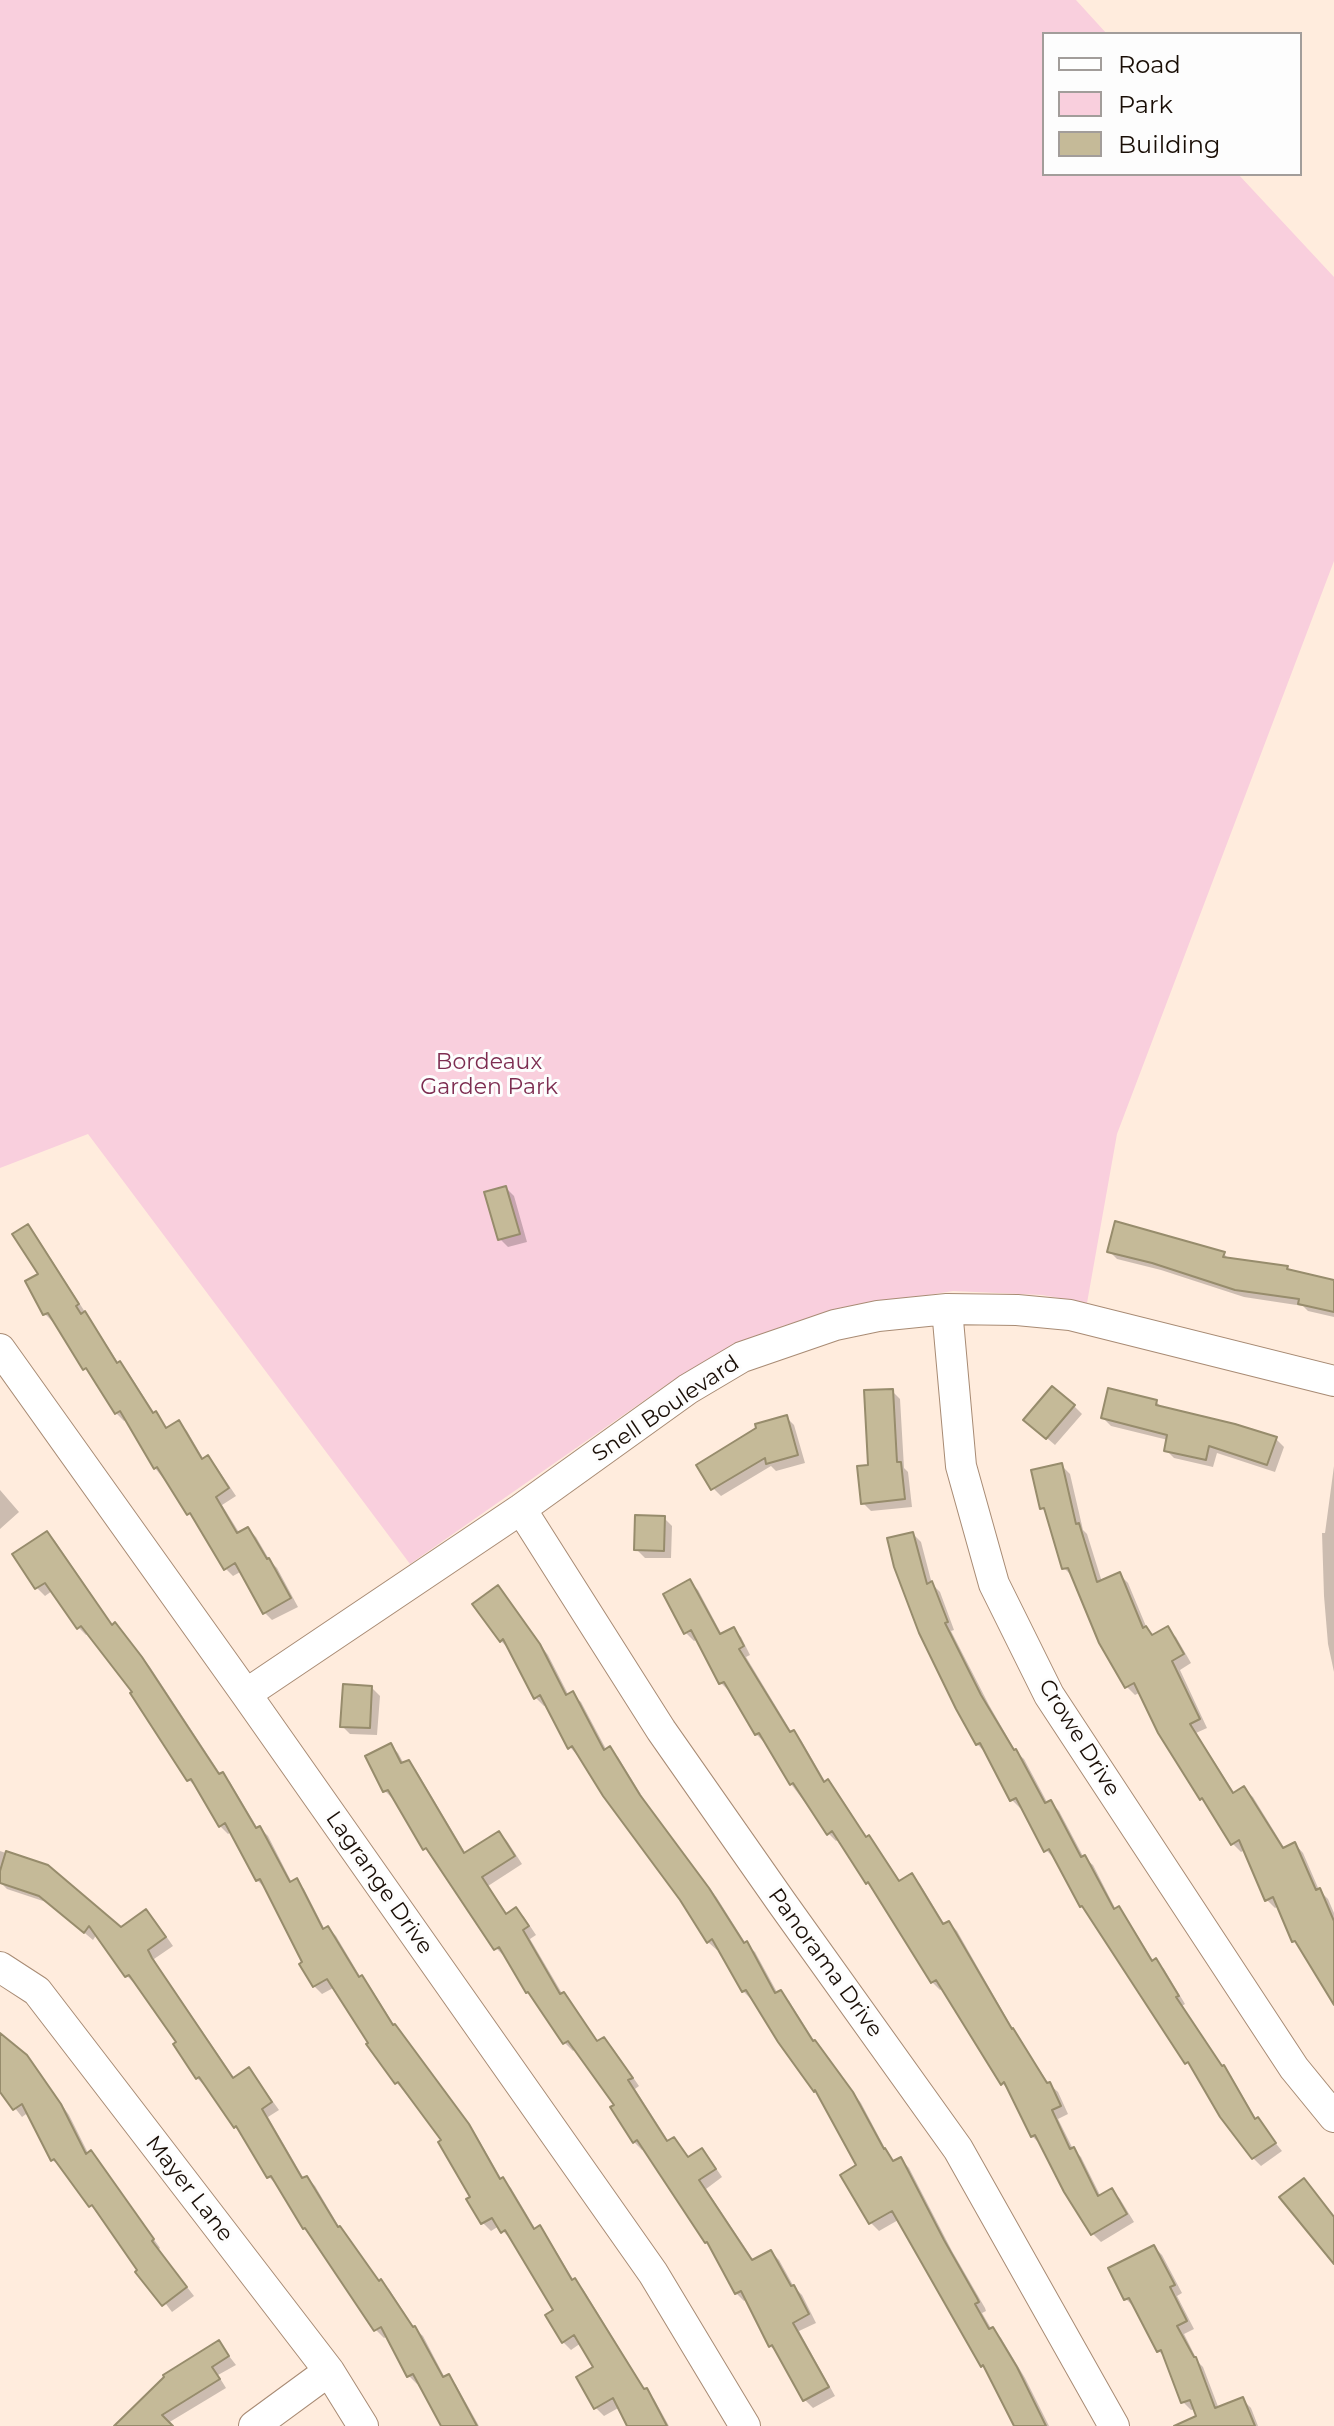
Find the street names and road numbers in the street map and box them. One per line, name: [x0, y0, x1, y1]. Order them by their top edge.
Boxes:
street label: Snell Boulevard: [588, 1350, 744, 1468]
street label: Crowe Drive: [1032, 1674, 1126, 1802]
street label: Lagrange Drive: [320, 1806, 438, 1960]
street label: Panorama Drive: [762, 1883, 888, 2043]
street label: Mayer Lane: [139, 2131, 239, 2247]

